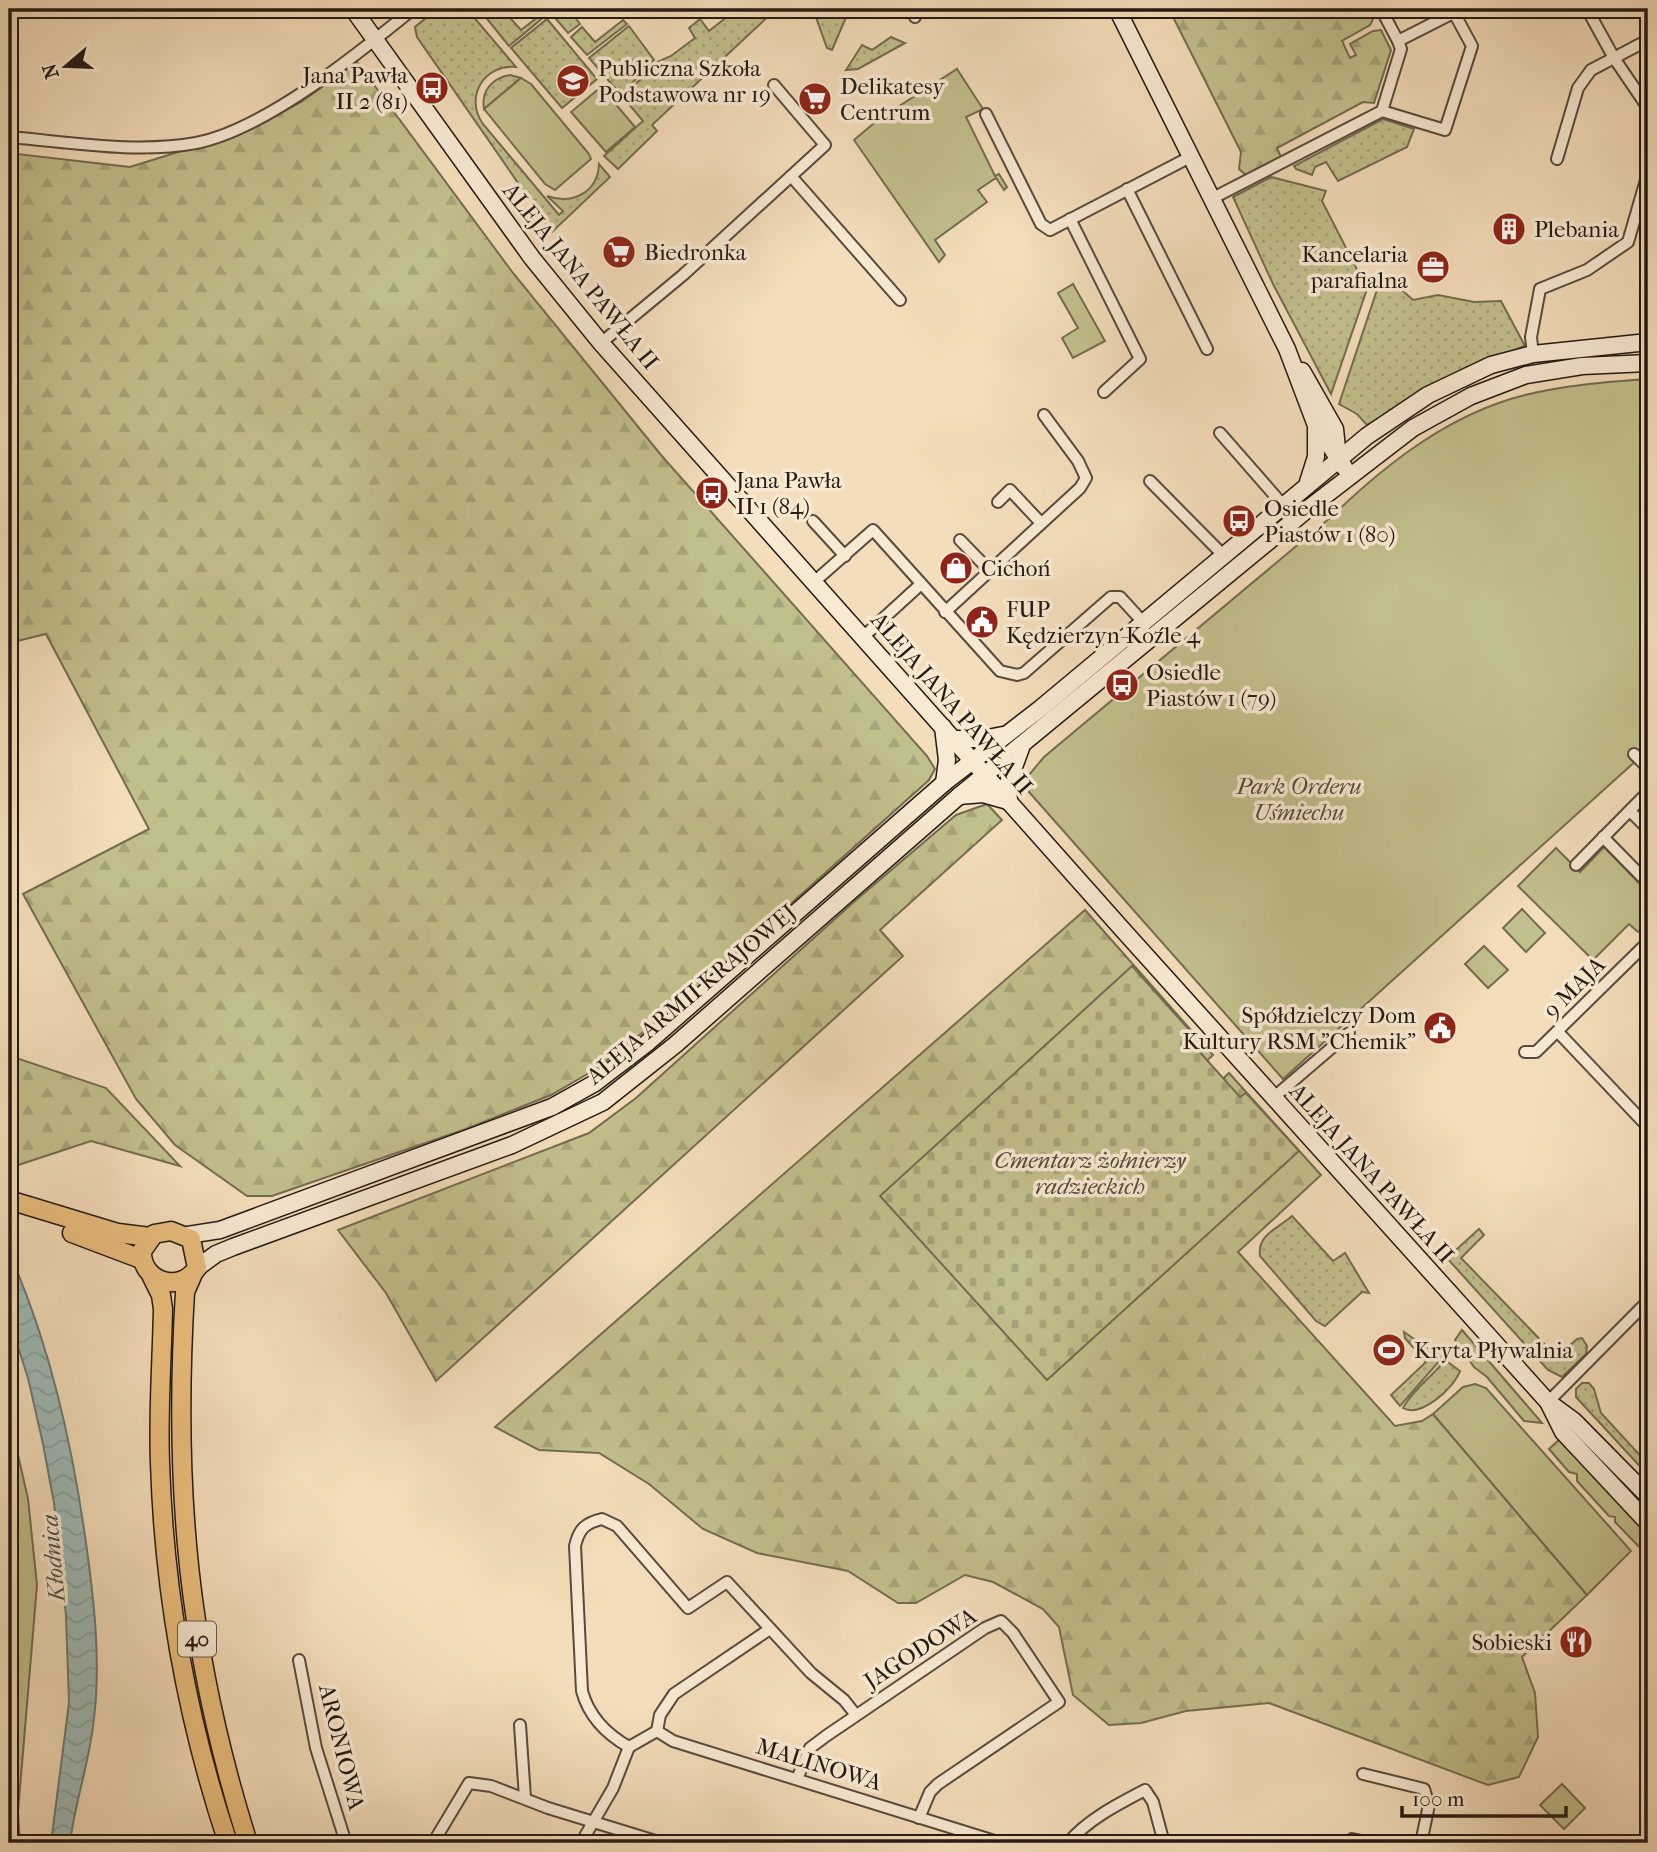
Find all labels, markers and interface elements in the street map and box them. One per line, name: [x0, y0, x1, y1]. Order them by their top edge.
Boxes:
north arrow: [32, 32, 102, 102]
place label: Publiczna Szkoła Podstawowa nr 19: [598, 55, 771, 108]
text: N: [38, 60, 64, 82]
place label: Jana Pawła II 2 (81): [300, 62, 408, 115]
school or university icon: Publiczna Szkoła Podstawowa nr 19: [554, 62, 592, 100]
bus stop icon: Jana Pawła II 2 (81): [413, 69, 451, 107]
place label: Delikatesy Centrum: [840, 73, 945, 126]
supermarket icon: Delikatesy Centrum: [796, 80, 834, 118]
street label: ALEJA JANA PAWŁA II: [496, 177, 664, 375]
building icon: Plebania: [1490, 210, 1528, 248]
place label: Plebania: [1534, 216, 1619, 243]
supermarket icon: Biedronka: [600, 233, 638, 271]
place label: Biedronka: [644, 239, 747, 266]
place label: Kancelaria parafialna: [1302, 241, 1408, 294]
office icon: Kancelaria parafialna: [1414, 248, 1452, 286]
place label: Jana Pawła II 1 (84): [734, 467, 842, 520]
bus stop icon: Jana Pawła II 1 (84): [693, 474, 731, 512]
place label: Osiedle Piastów 1 (80): [1264, 495, 1395, 548]
bus stop icon: Osiedle Piastów 1 (80): [1220, 502, 1258, 540]
shop icon: Cichoń: [937, 549, 975, 587]
place label: Cichoń: [981, 555, 1051, 582]
place label: FUP Kędzierzyn-Koźle 4: [1006, 596, 1201, 649]
public building icon: FUP Kędzierzyn-Koźle 4: [963, 603, 1001, 641]
street label: ALEJA JANA PAWŁA II: [865, 606, 1038, 800]
place label: Osiedle Piastów 1 (79): [1146, 659, 1276, 712]
bus stop icon: Osiedle Piastów 1 (79): [1103, 666, 1141, 704]
park label: Park Orderu Uśmiechu: [1235, 773, 1362, 826]
street label: ALEJA ARMII KRAJOWEJ: [580, 899, 802, 1091]
street label: 9 MAJA: [1538, 950, 1611, 1024]
place label: Spółdzielczy Dom Kultury RSM "Chemik": [1183, 1002, 1416, 1055]
public building icon: Spółdzielczy Dom Kultury RSM "Chemik": [1421, 1009, 1459, 1047]
street label: ALEJA JANA PAWŁA II: [1283, 1077, 1459, 1269]
park label: Cmentarz żołnierzy radzieckich: [994, 1147, 1186, 1200]
sports icon: Kryta Pływalnia: [1370, 1331, 1408, 1369]
place label: Kryta Pływalnia: [1414, 1337, 1574, 1364]
water label: Kłodnica: [35, 1513, 71, 1605]
street label: JAGODOWA: [857, 1602, 982, 1696]
road number: 40: [178, 1622, 216, 1656]
restaurant icon: Sobieski: [1557, 1623, 1595, 1661]
place label: Sobieski: [1471, 1629, 1552, 1656]
street label: ARONIOWA: [313, 1680, 370, 1814]
street label: MALINOWA: [753, 1733, 886, 1797]
scale bar: [1402, 1775, 1566, 1819]
text: 100 m: [1412, 1787, 1465, 1811]

